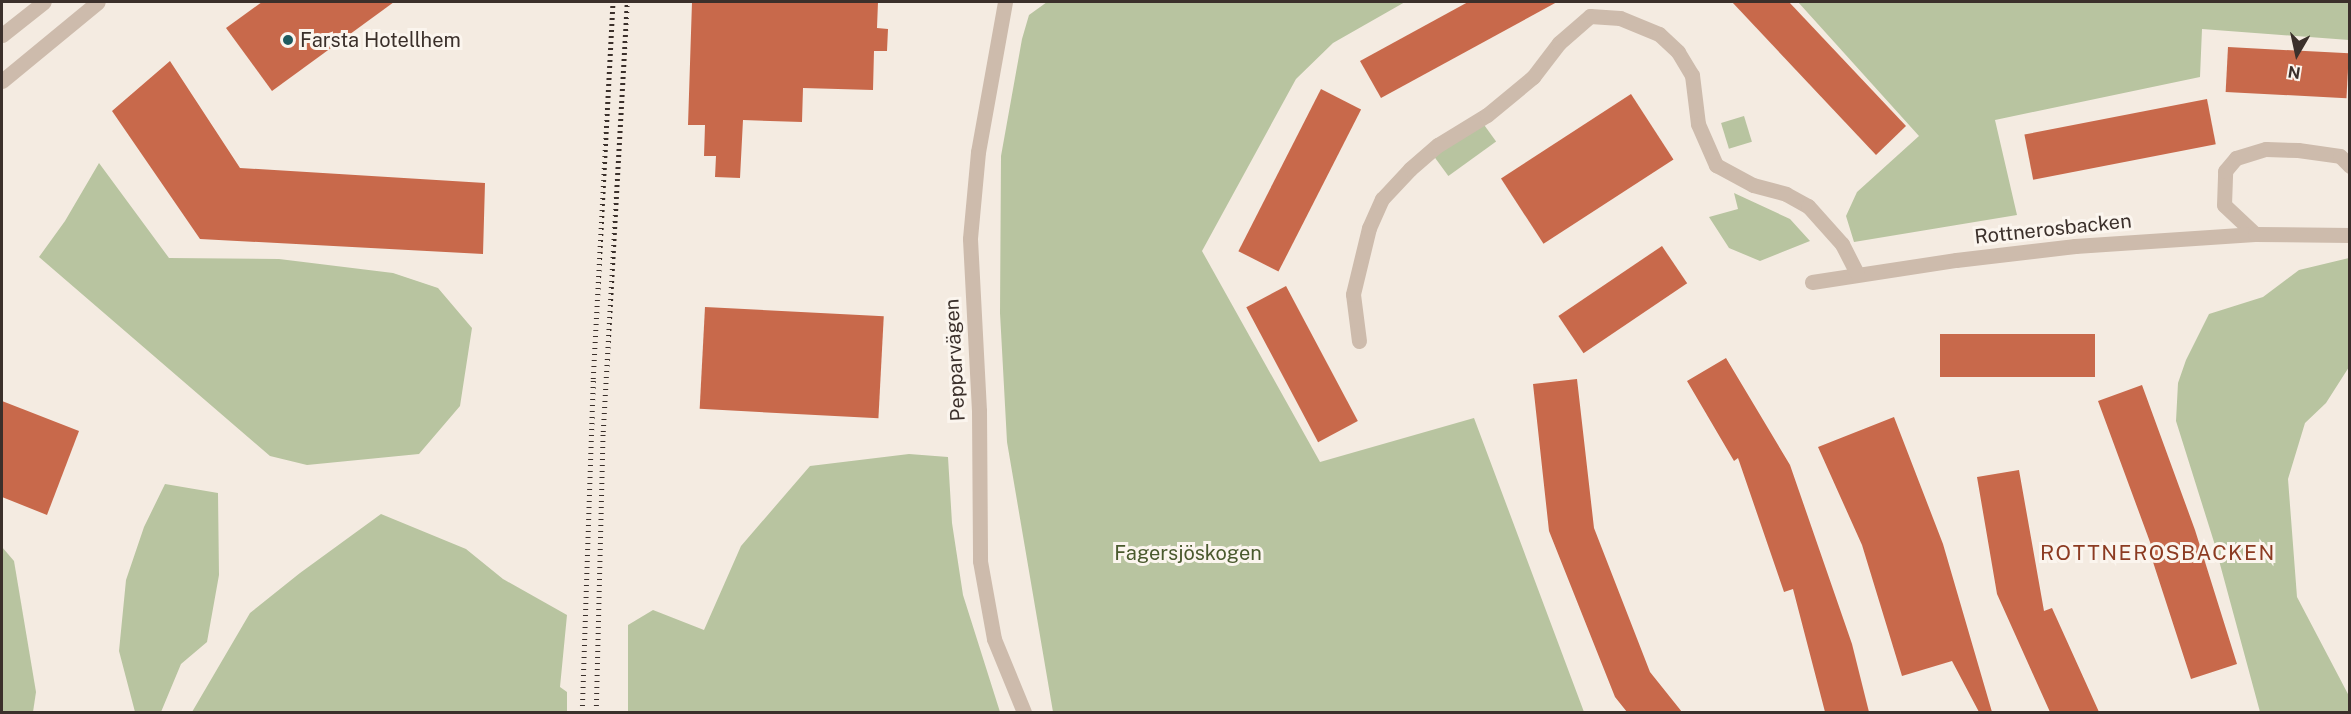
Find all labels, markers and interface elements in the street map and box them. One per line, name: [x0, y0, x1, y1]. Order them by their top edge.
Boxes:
north arrow: [2267, 24, 2327, 84]
place label: Farsta Hotellhem: [300, 28, 461, 52]
marker: Farsta Hotellhem: [281, 33, 295, 47]
text: N: [2286, 62, 2302, 83]
street label: Rottnerosbacken: [1973, 209, 2133, 249]
street label: Pepparvägen: [940, 298, 970, 422]
district label: ROTTNEROSBACKEN: [2040, 540, 2276, 566]
park label: Fagersjöskogen: [1114, 541, 1262, 565]

